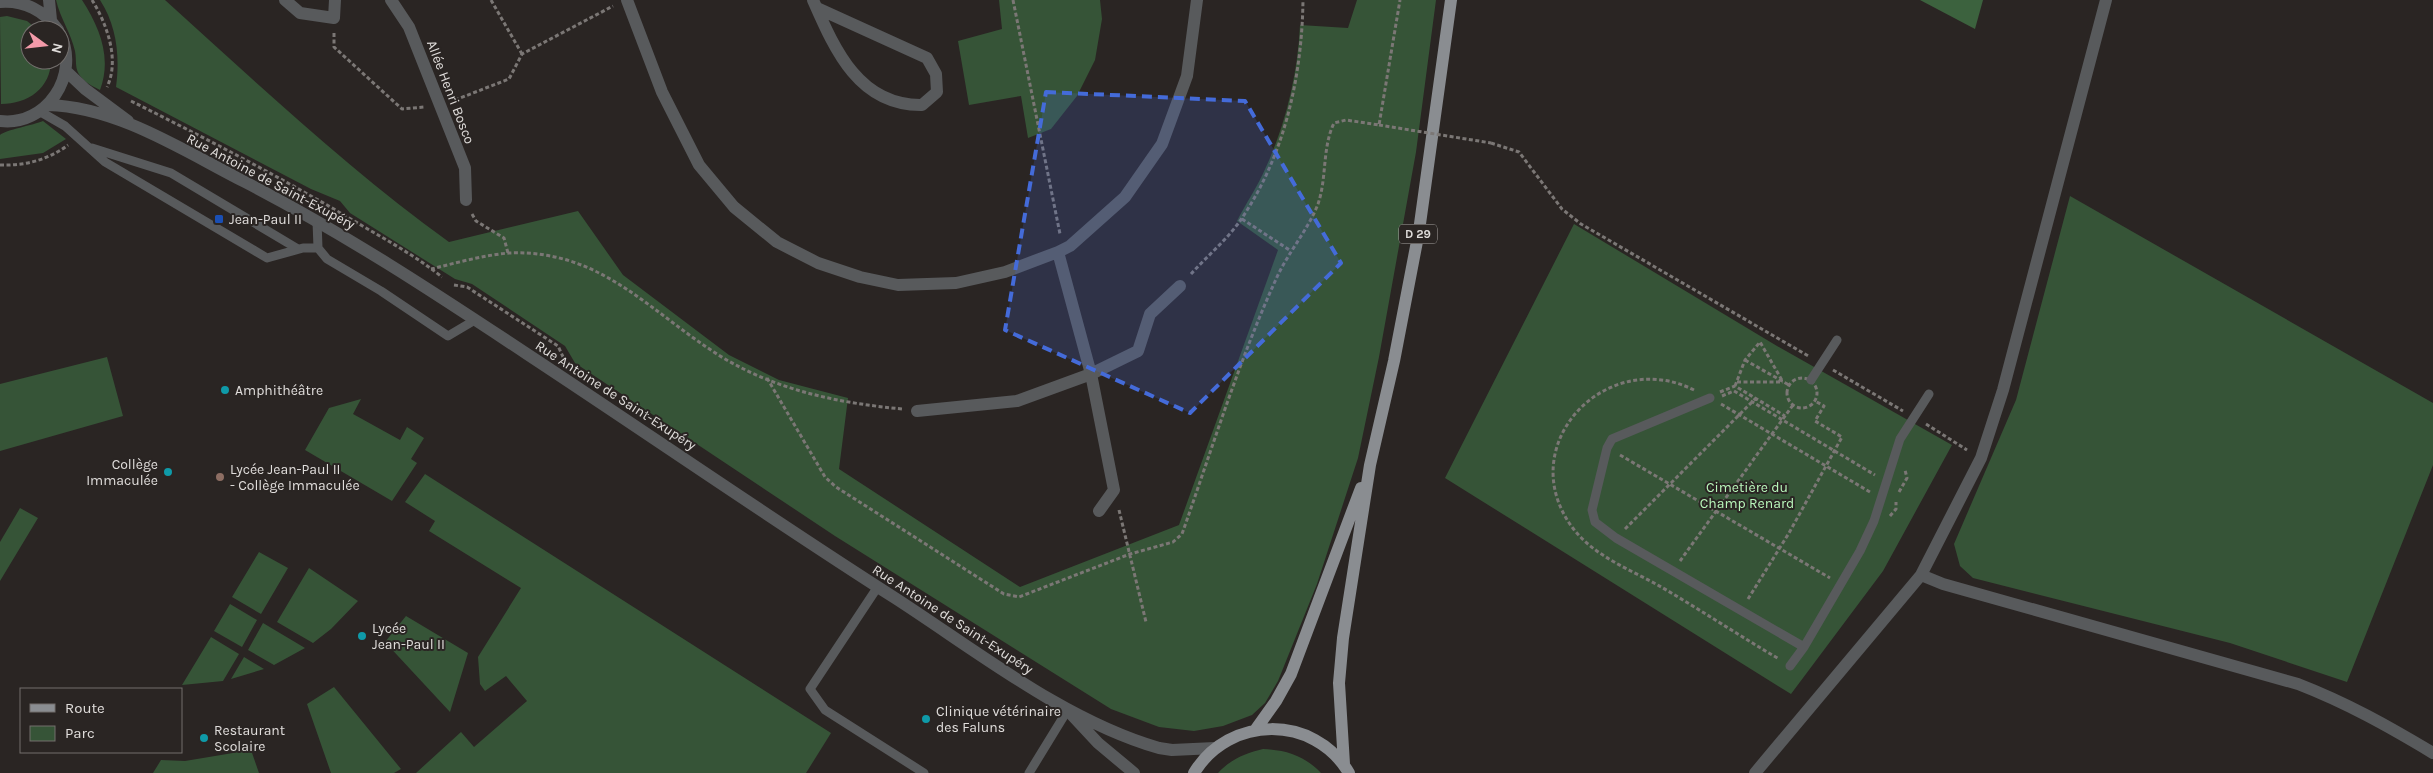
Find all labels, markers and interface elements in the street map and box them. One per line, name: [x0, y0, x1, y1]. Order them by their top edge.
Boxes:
north arrow: [20, 20, 70, 70]
street label: Allée Henri Bosco: [423, 38, 478, 146]
text: N: [48, 41, 67, 55]
street label: Rue Antoine de Saint-Exupéry: [184, 130, 358, 233]
place label: Jean-Paul II: [229, 211, 302, 228]
marker: Jean-Paul II: [213, 213, 225, 225]
road number: D 29: [1399, 224, 1437, 243]
street label: Rue Antoine de Saint-Exupéry: [532, 337, 700, 454]
place label: Amphithéâtre: [235, 382, 323, 399]
marker: Amphithéâtre: [219, 384, 231, 396]
place label: Collège Immaculée: [86, 456, 158, 489]
place label: Lycée Jean-Paul II - Collège Immaculée: [230, 461, 360, 494]
marker: Collège Immaculée: [162, 466, 174, 478]
marker: Lycée Jean-Paul II - Collège Immaculée: [214, 471, 226, 483]
park label: Cimetière du Champ Renard: [1700, 479, 1794, 512]
street label: Rue Antoine de Saint-Exupéry: [869, 561, 1037, 678]
place label: Lycée Jean-Paul II: [372, 620, 445, 653]
marker: Lycée Jean-Paul II: [356, 630, 368, 642]
legend: [20, 688, 182, 753]
text: Route: [65, 699, 105, 717]
place label: Clinique vétérinaire des Faluns: [936, 703, 1061, 736]
marker: Clinique vétérinaire des Faluns: [920, 713, 932, 725]
place label: Restaurant Scolaire: [214, 722, 285, 755]
text: Parc: [65, 724, 95, 742]
marker: Restaurant Scolaire: [198, 732, 210, 744]

